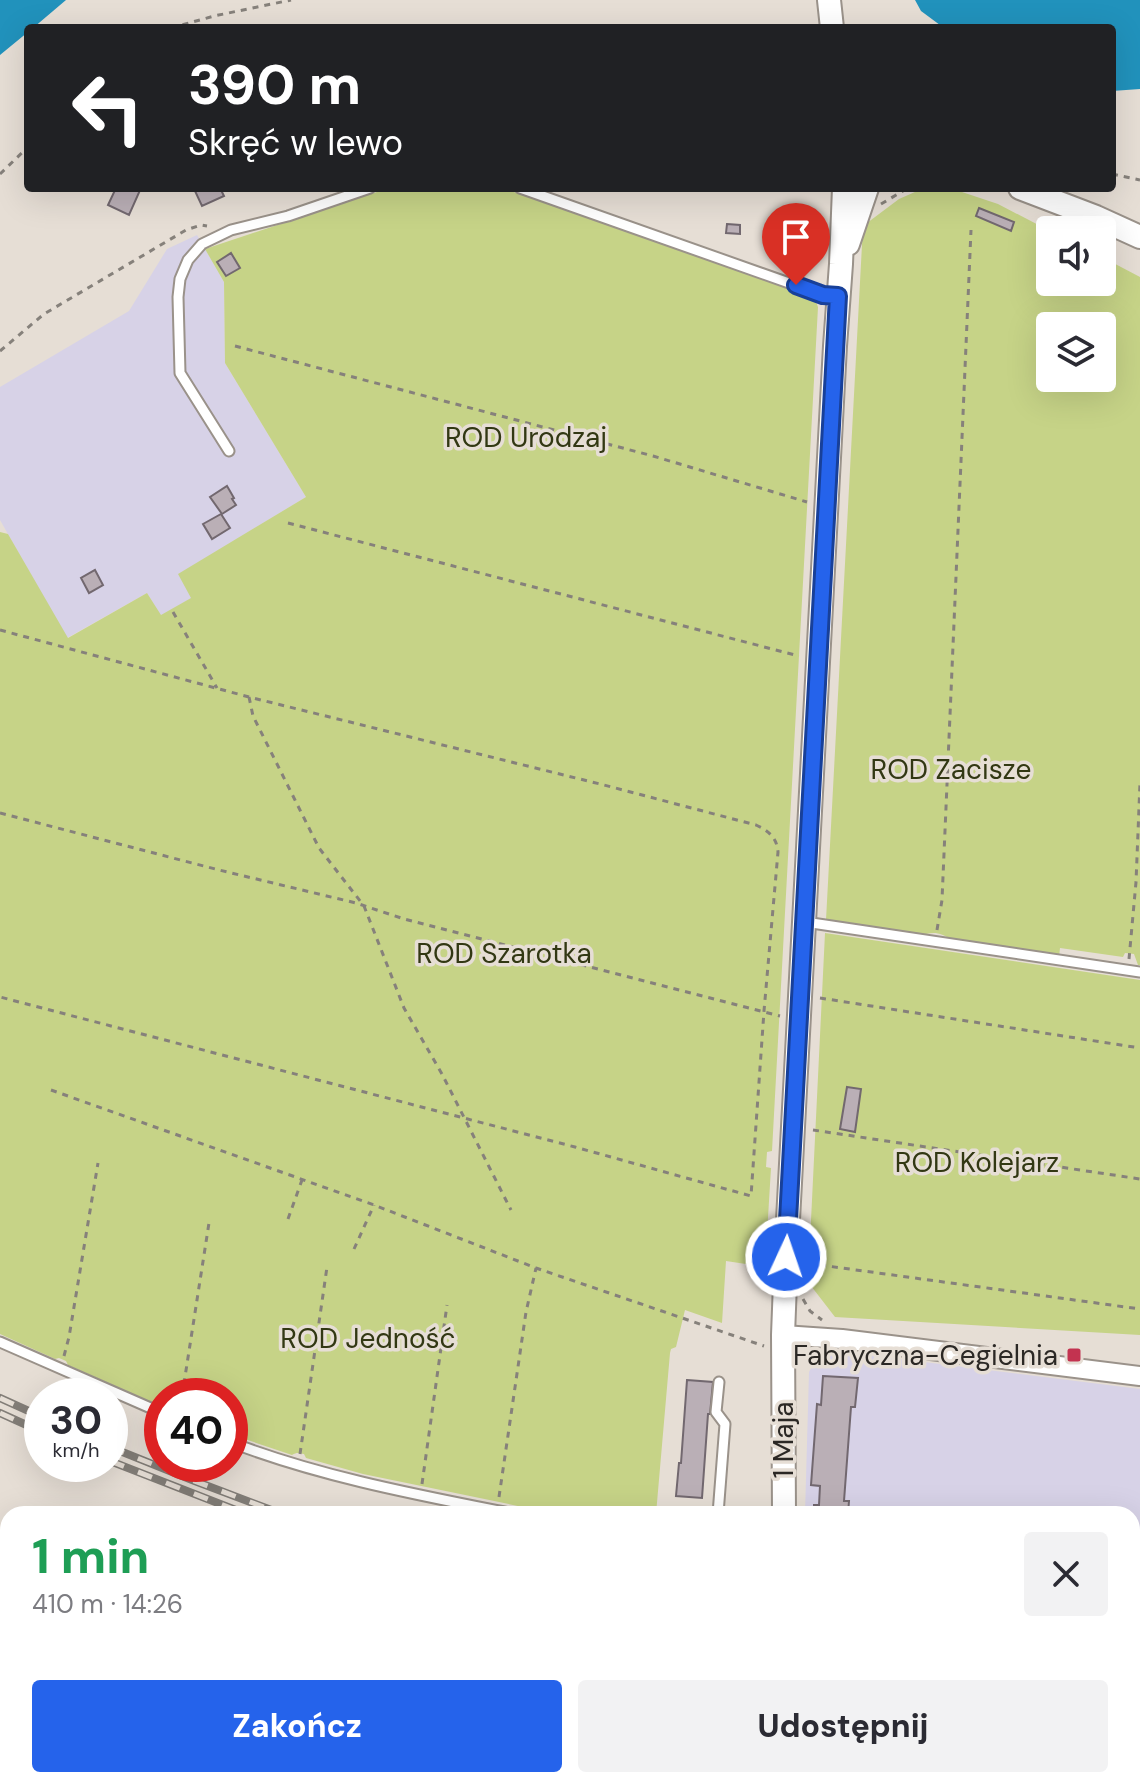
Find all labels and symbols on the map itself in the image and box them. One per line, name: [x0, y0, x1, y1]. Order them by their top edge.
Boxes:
pin: [762, 203, 830, 285]
park label: ROD Urodzaj: [445, 419, 607, 456]
park label: ROD Zacisze: [871, 751, 1031, 788]
park label: ROD Szarotka: [416, 935, 592, 972]
park label: ROD Kolejarz: [895, 1144, 1059, 1181]
position arrow: [744, 1215, 828, 1299]
park label: ROD Jedność: [280, 1320, 456, 1357]
place label: Fabryczna-Cegielnia: [793, 1337, 1058, 1374]
marker: Fabryczna-Cegielnia: [1065, 1346, 1083, 1364]
speed limit sign: 40: [144, 1378, 248, 1482]
street label: 1 Maja: [765, 1401, 802, 1479]

